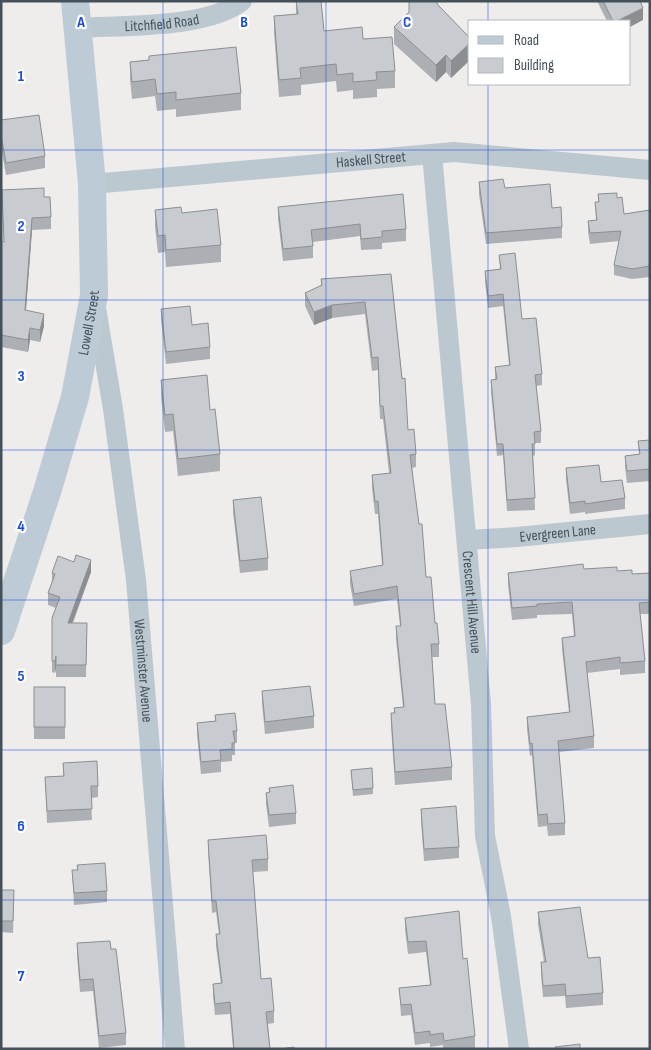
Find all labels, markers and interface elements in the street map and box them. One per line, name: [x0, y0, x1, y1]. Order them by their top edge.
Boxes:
street label: Litchfield Road: [124, 10, 201, 36]
text: A: [76, 13, 85, 32]
text: B: [240, 13, 248, 32]
text: C: [403, 13, 411, 32]
legend: [468, 20, 631, 85]
text: Road: [514, 31, 539, 50]
text: Building: [514, 56, 554, 75]
text: 1: [18, 67, 25, 86]
street label: Haskell Street: [335, 147, 407, 172]
text: 2: [17, 217, 25, 236]
street label: Lowell Street: [74, 290, 104, 357]
text: 3: [17, 367, 25, 386]
text: 4: [17, 517, 25, 536]
street label: Evergreen Lane: [519, 520, 597, 547]
street label: Crescent Hill Avenue: [457, 550, 485, 655]
street label: Westminster Avenue: [129, 618, 157, 723]
text: 5: [17, 667, 25, 686]
text: 6: [17, 817, 25, 836]
text: 7: [18, 967, 25, 986]

